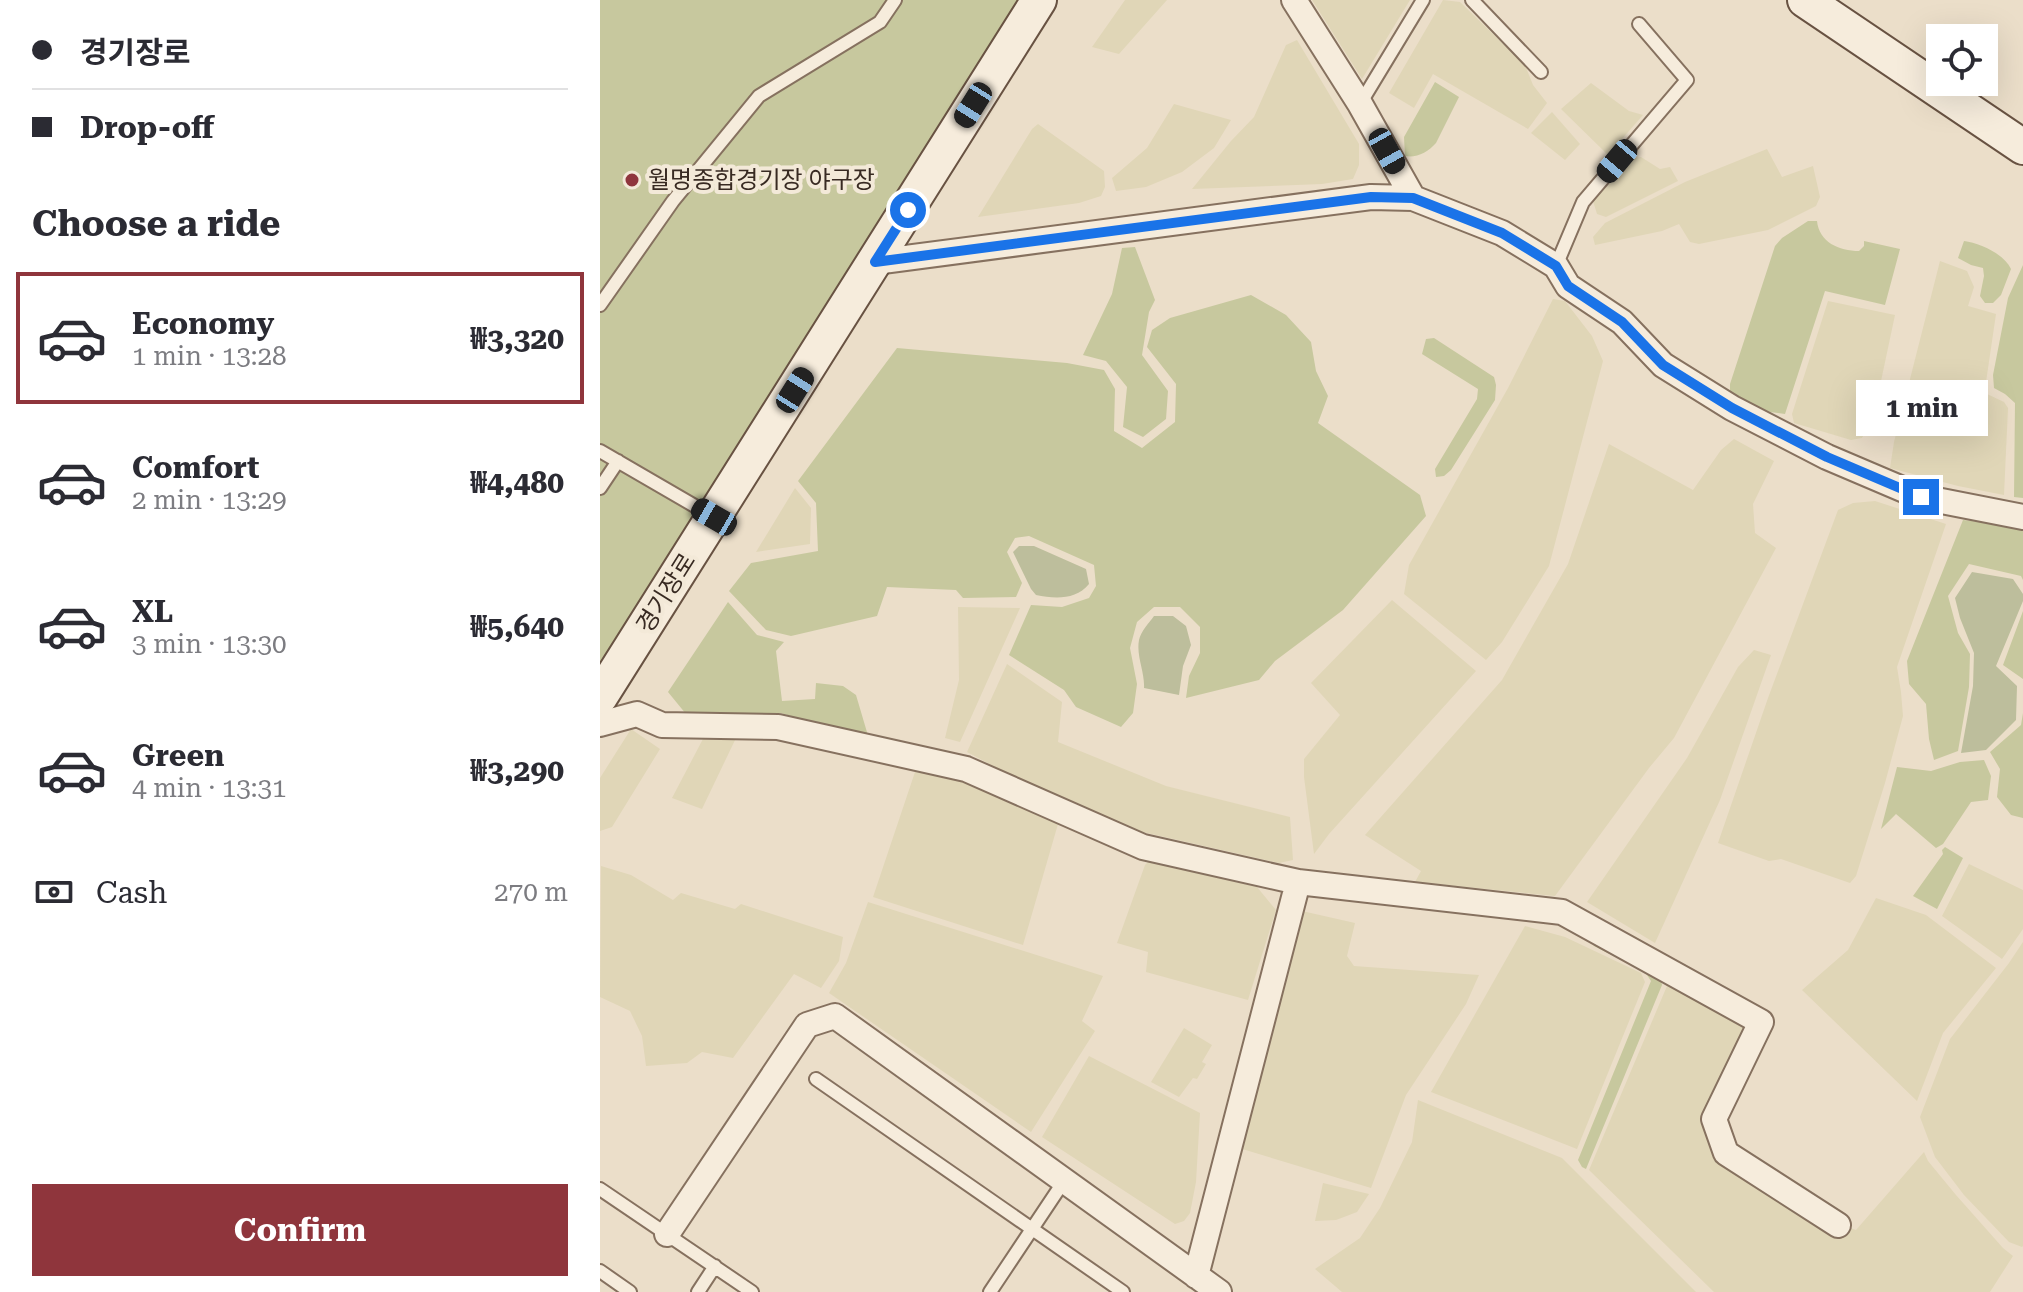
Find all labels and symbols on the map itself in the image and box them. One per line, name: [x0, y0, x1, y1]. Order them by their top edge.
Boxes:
car: [950, 78, 996, 132]
car: [1365, 124, 1409, 178]
car: [1592, 135, 1642, 187]
place label: 월명종합경기장 야구장: [648, 166, 875, 194]
marker: 월명종합경기장 야구장: [623, 171, 641, 189]
route start: [890, 192, 926, 228]
car: [772, 363, 818, 417]
callout: 1 min: [1855, 381, 1987, 437]
route end: [1903, 479, 1939, 515]
car: [687, 495, 741, 539]
street label: 경기장로: [631, 548, 701, 638]

